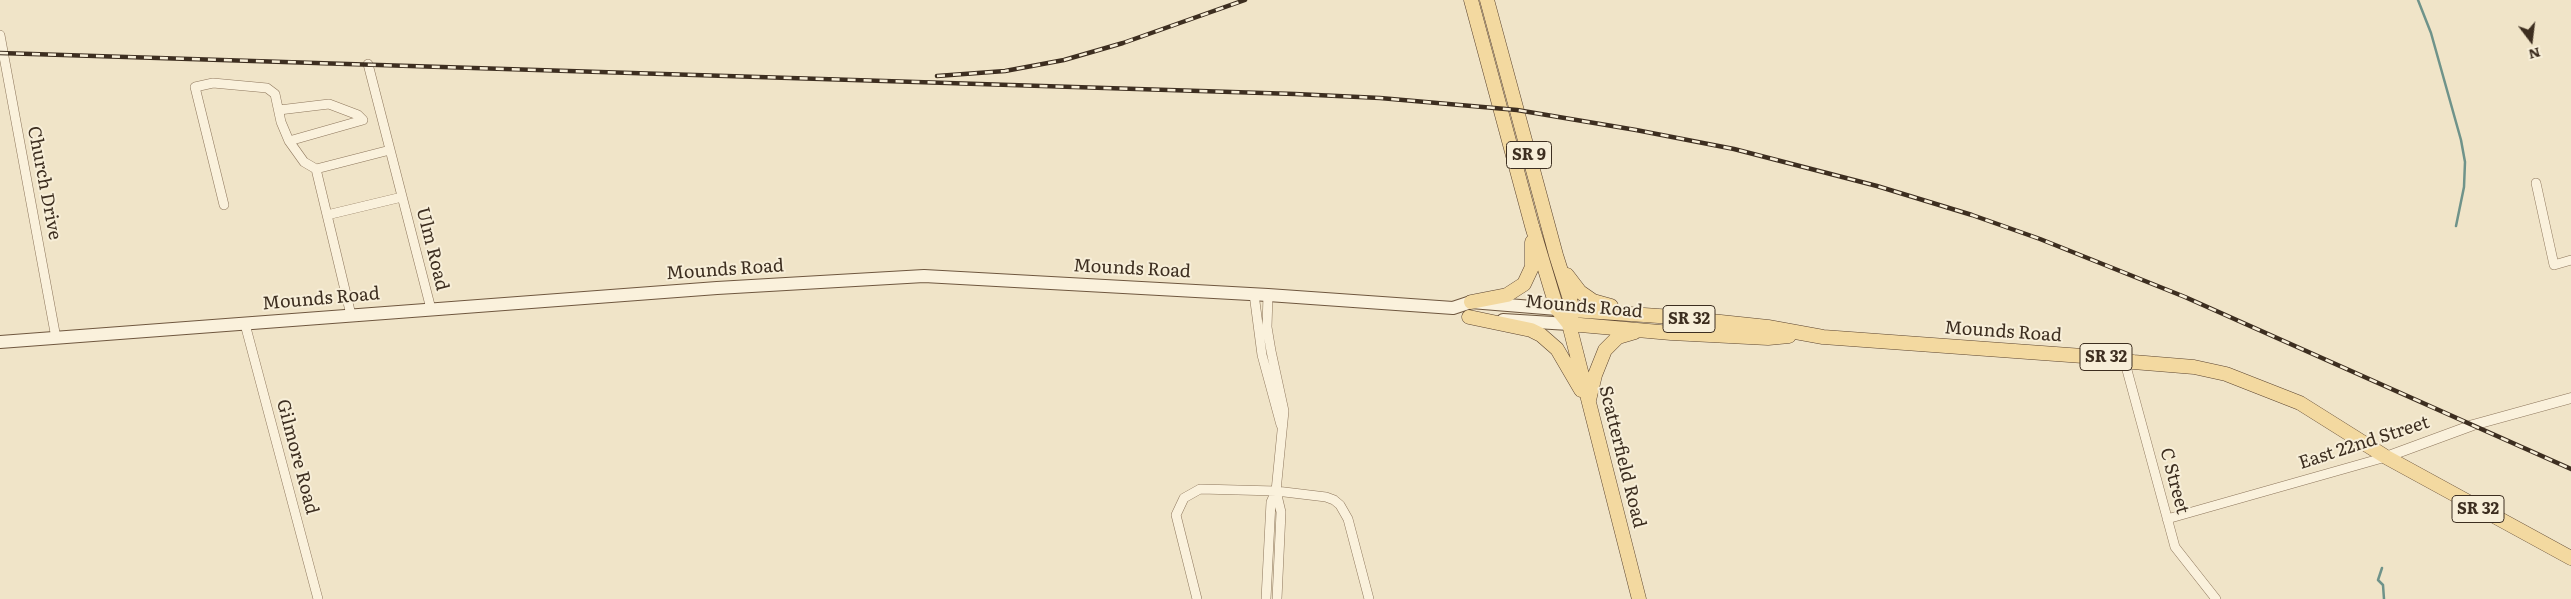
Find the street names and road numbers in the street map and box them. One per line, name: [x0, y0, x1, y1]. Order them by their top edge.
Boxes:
street label: Church Drive: [22, 124, 66, 242]
road number: SR 9: [1506, 142, 1552, 168]
street label: Ulm Road: [411, 205, 453, 293]
street label: Mounds Road: [665, 255, 785, 285]
street label: Mounds Road: [1073, 255, 1191, 283]
street label: Mounds Road: [261, 283, 381, 315]
street label: Mounds Road: [1524, 291, 1644, 323]
road number: SR 32: [1663, 306, 1715, 332]
street label: Mounds Road: [1943, 317, 2063, 347]
road number: SR 32: [2080, 344, 2132, 371]
street label: Scatterfield Road: [1594, 384, 1650, 530]
street label: Gilmore Road: [271, 397, 323, 517]
street label: East 22nd Street: [2296, 412, 2432, 474]
street label: C Street: [2155, 446, 2193, 516]
road number: SR 32: [2452, 496, 2504, 522]

